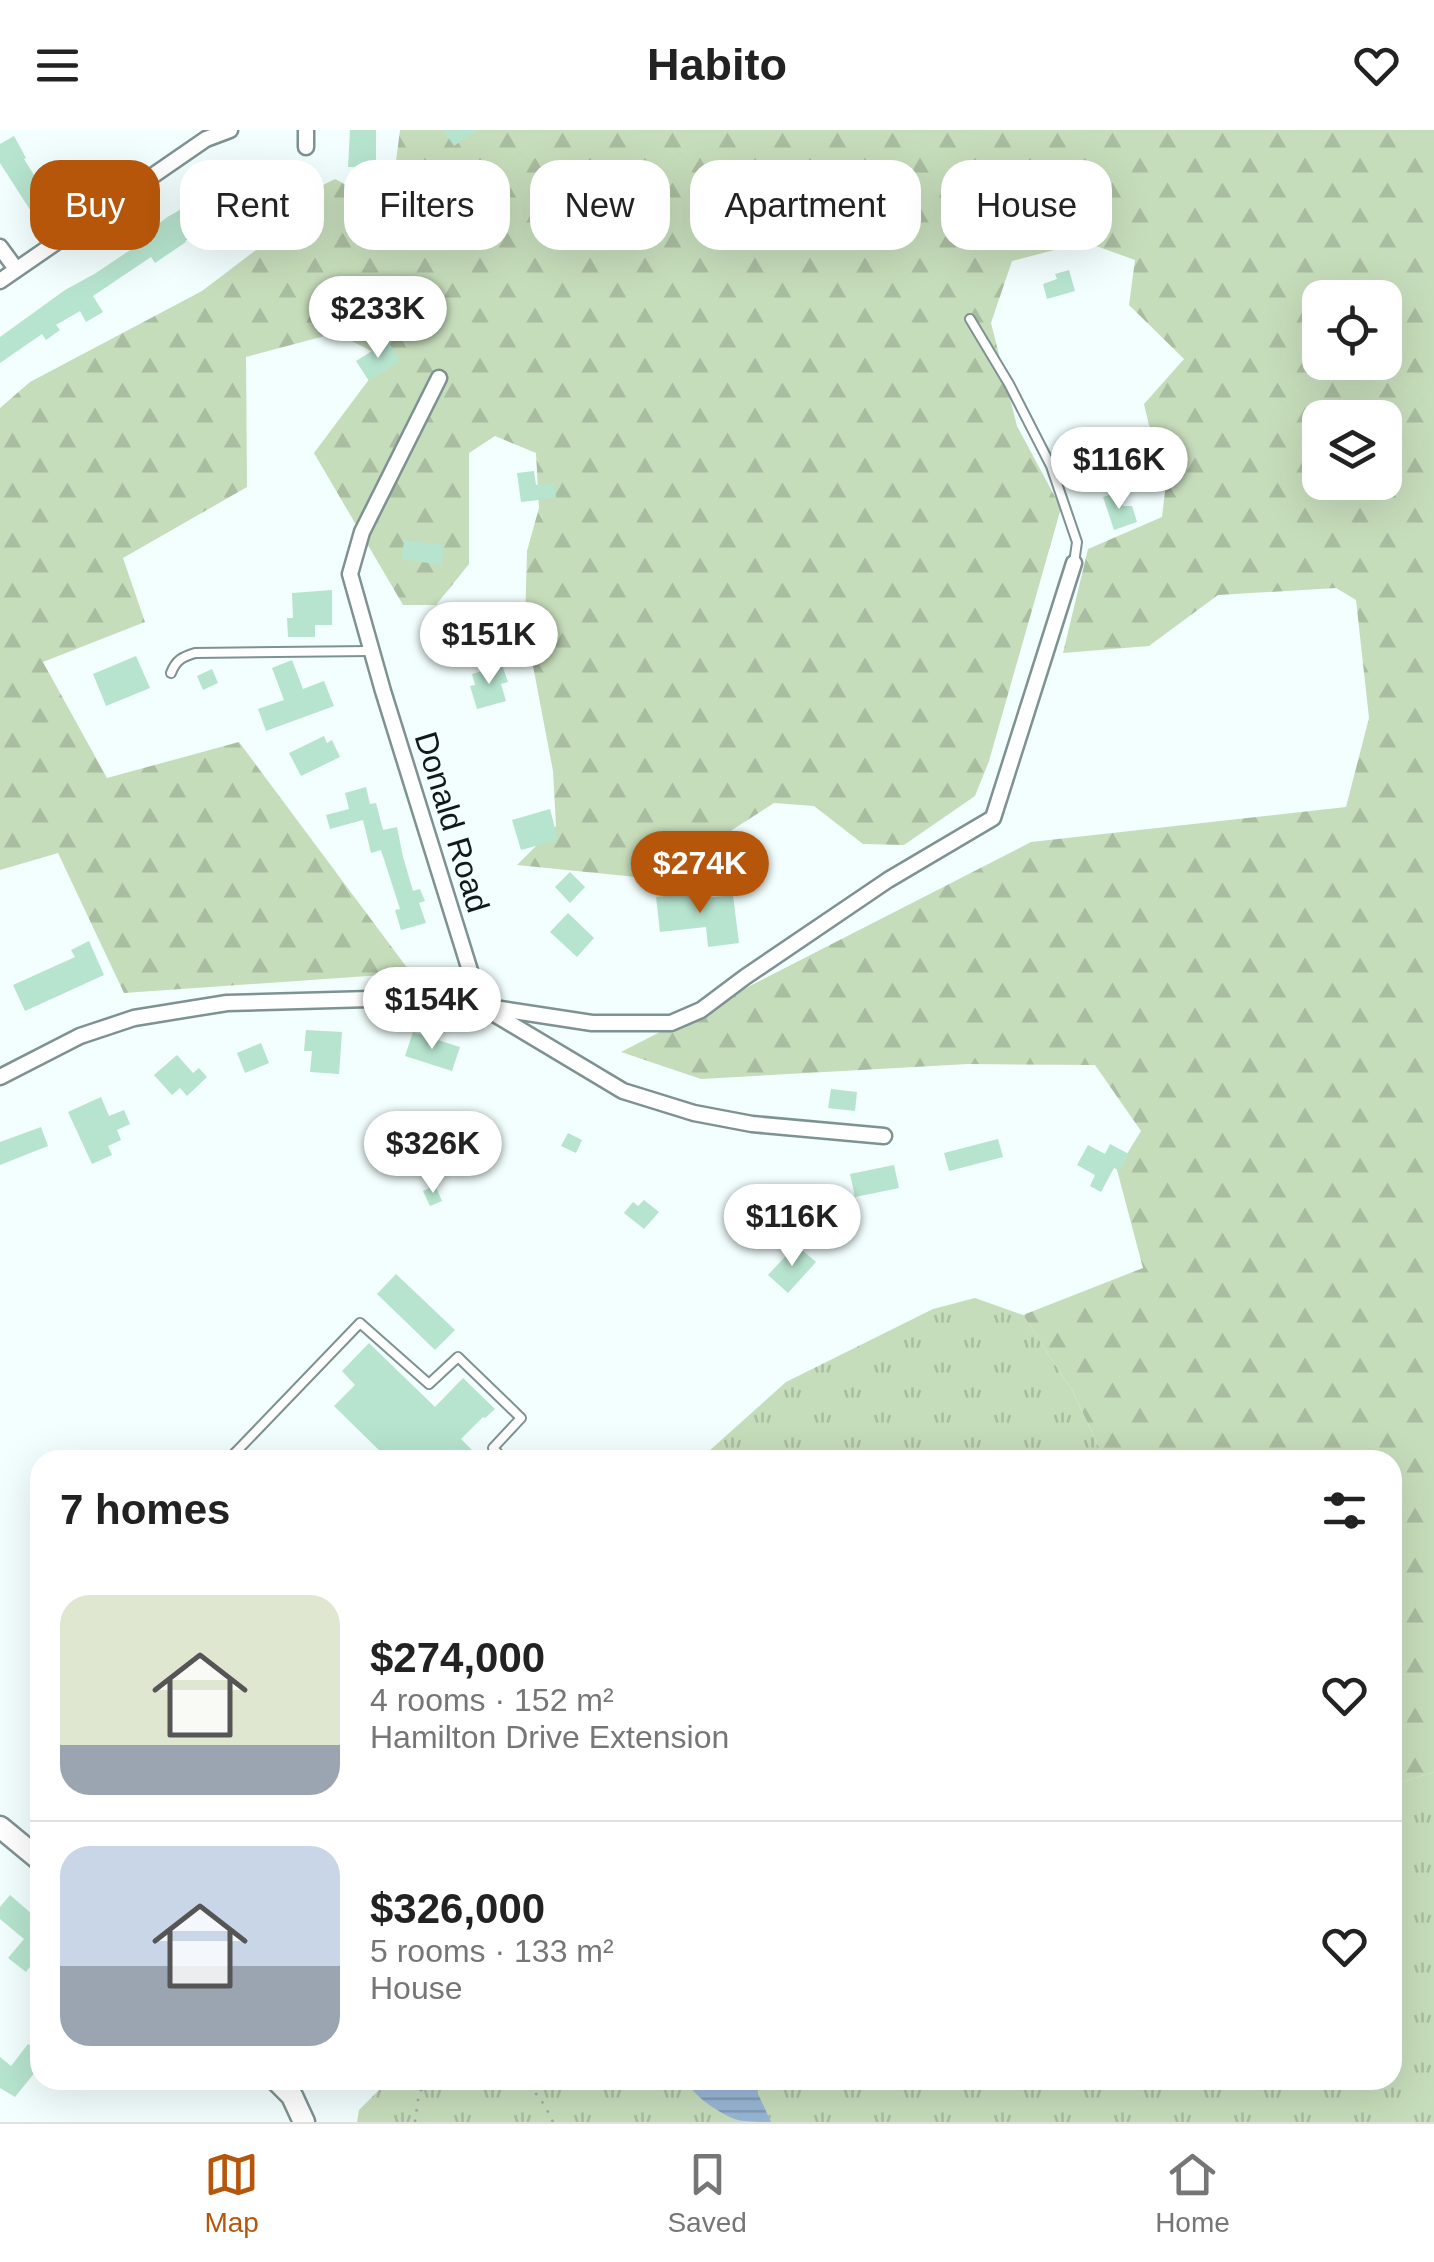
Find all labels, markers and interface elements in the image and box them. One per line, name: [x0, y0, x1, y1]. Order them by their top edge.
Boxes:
icon: menu: [30, 38, 85, 93]
icon: heart: [1349, 38, 1404, 93]
text: Habito: [647, 39, 787, 90]
chip: Buy: [30, 160, 160, 250]
chip: Rent: [180, 160, 324, 250]
chip: Filters: [344, 160, 510, 250]
chip: New: [530, 160, 670, 250]
chip: Apartment: [690, 160, 921, 250]
chip: House: [941, 160, 1112, 250]
pin: $233K: [308, 276, 448, 361]
map controls: [1302, 280, 1402, 500]
button: locate: [1302, 280, 1402, 380]
text: $233K: [331, 290, 425, 326]
button: layers: [1302, 400, 1402, 500]
pin: $116K: [1049, 427, 1189, 512]
text: $116K: [1073, 441, 1165, 477]
pin: $151K: [419, 602, 559, 687]
text: $151K: [442, 616, 536, 652]
street label: Donald Road: [407, 727, 497, 917]
pin: $274K: [630, 831, 770, 916]
text: $274K: [653, 845, 747, 881]
pin: $154K: [362, 967, 502, 1052]
text: $154K: [385, 981, 479, 1017]
pin: $326K: [363, 1111, 503, 1196]
text: $326K: [386, 1125, 480, 1161]
pin: $116K: [722, 1184, 862, 1269]
text: $116K: [746, 1198, 838, 1234]
icon: filters: [1317, 1483, 1372, 1538]
text: 7 homes: [60, 1486, 230, 1533]
text: $274,000: [370, 1634, 545, 1681]
icon: home: [140, 1635, 260, 1755]
icon: heart: [1317, 1668, 1372, 1723]
text: 4 rooms · 152 m²: [370, 1682, 614, 1718]
text: Hamilton Drive Extension: [370, 1719, 729, 1755]
text: $326,000: [370, 1885, 545, 1932]
icon: home: [140, 1886, 260, 2006]
icon: heart: [1317, 1919, 1372, 1974]
text: 5 rooms · 133 m²: [370, 1933, 614, 1969]
text: House: [370, 1970, 463, 2006]
tab: Map: [204, 2147, 259, 2239]
tab: Saved: [667, 2147, 747, 2239]
tab: Home: [1155, 2147, 1230, 2239]

